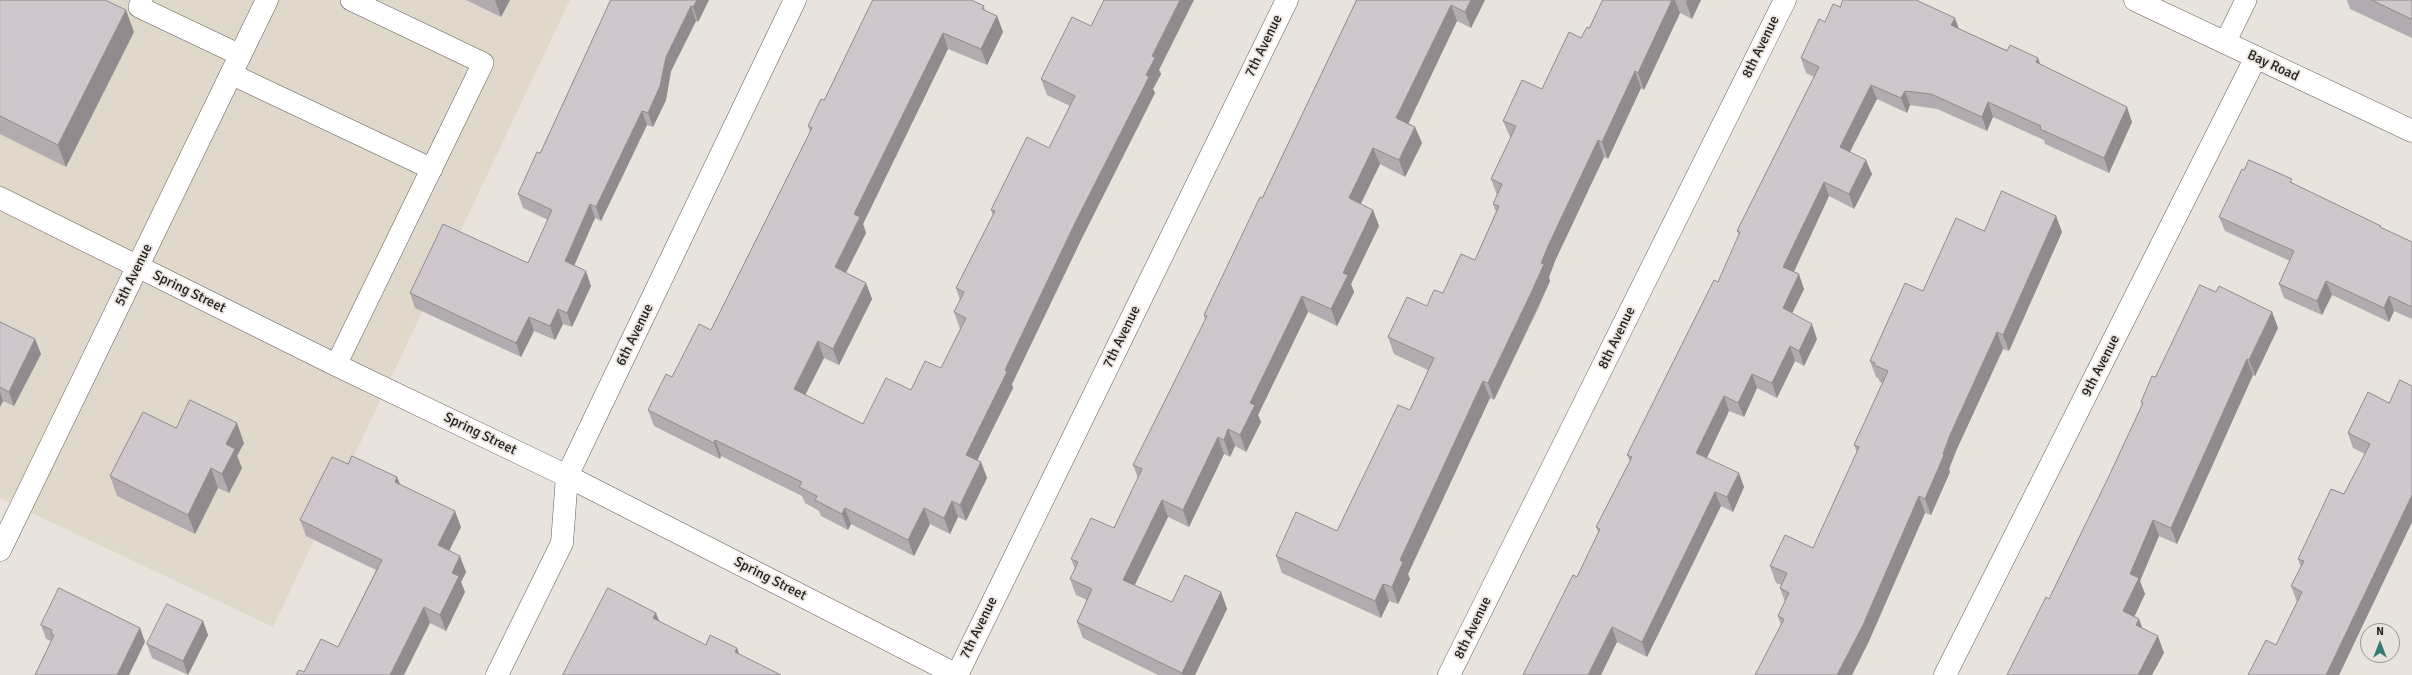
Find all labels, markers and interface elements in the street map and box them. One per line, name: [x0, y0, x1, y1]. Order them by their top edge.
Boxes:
street label: 7th Avenue: [1242, 12, 1286, 80]
street label: 8th Avenue: [1739, 13, 1783, 81]
street label: Bay Road: [2245, 47, 2301, 85]
street label: 5th Avenue: [112, 241, 156, 309]
street label: Spring Street: [150, 267, 228, 317]
street label: 6th Avenue: [613, 301, 657, 369]
street label: 7th Avenue: [1100, 303, 1144, 371]
street label: 8th Avenue: [1595, 304, 1639, 372]
street label: 9th Avenue: [2078, 332, 2124, 400]
street label: Spring Street: [441, 409, 519, 459]
street label: Spring Street: [731, 554, 809, 604]
street label: 7th Avenue: [957, 594, 1001, 662]
street label: 8th Avenue: [1451, 594, 1495, 662]
north arrow: [2360, 623, 2400, 663]
text: N: [2376, 625, 2384, 638]

